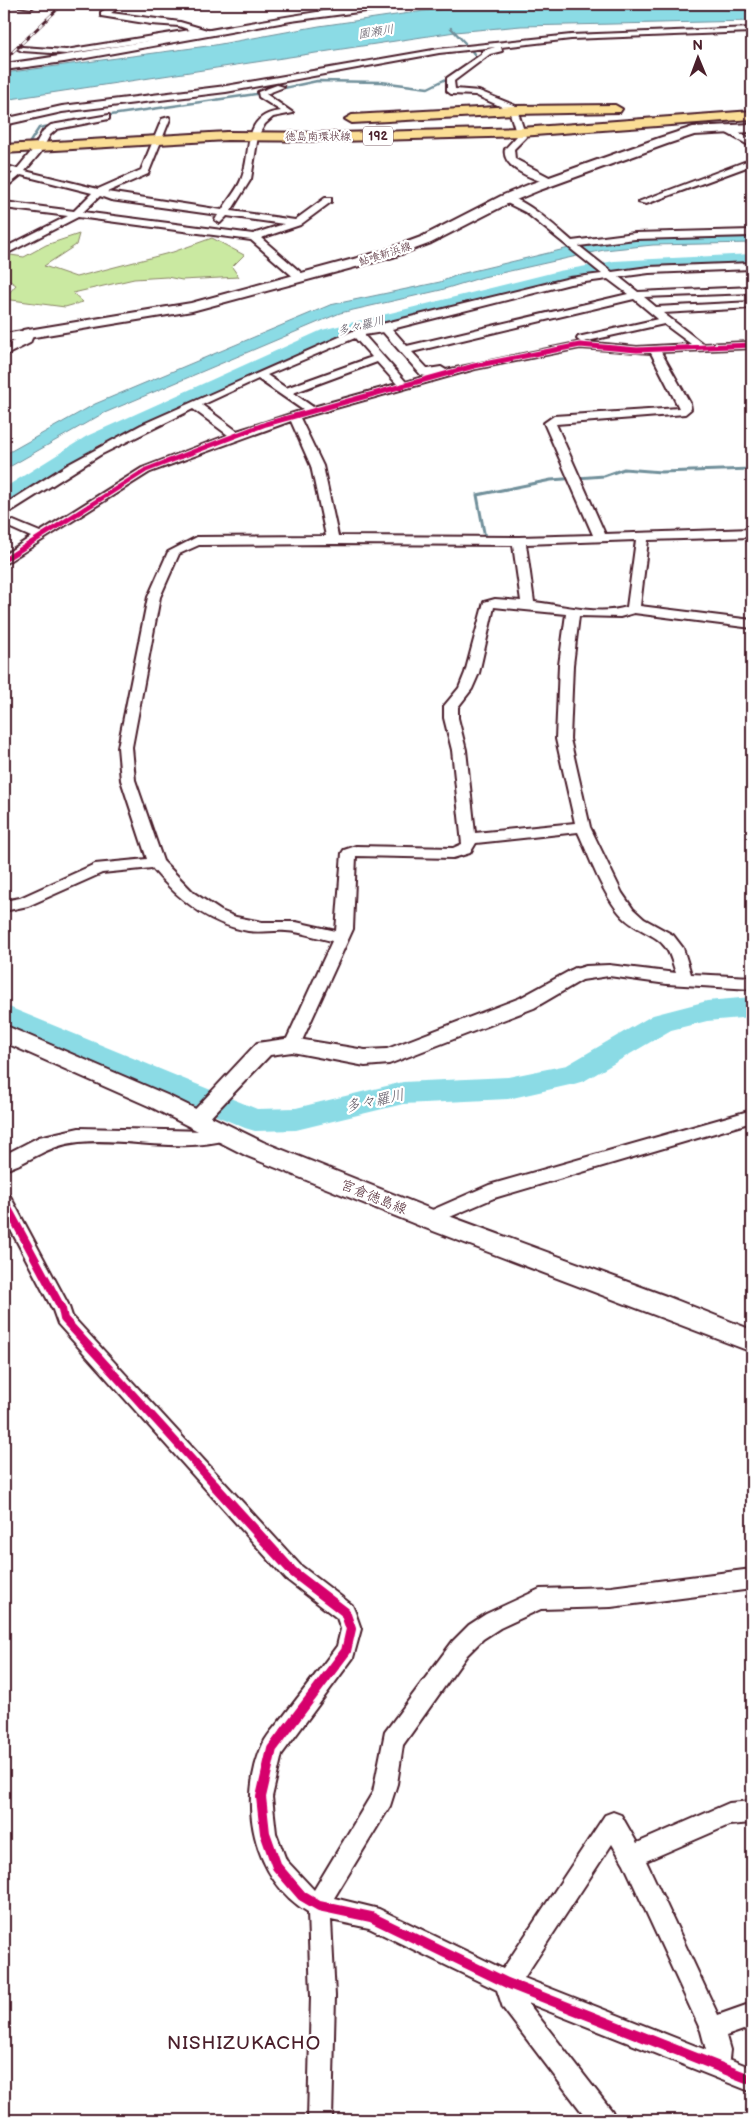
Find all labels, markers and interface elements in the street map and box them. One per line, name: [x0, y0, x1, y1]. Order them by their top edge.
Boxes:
water label: 園瀬川: [357, 22, 395, 42]
north arrow: [674, 32, 724, 82]
text: N: [692, 37, 703, 54]
road number: 192: [363, 126, 393, 146]
street label: 徳島南環状線: [285, 130, 351, 143]
street label: 鮎喰新浜線: [357, 239, 413, 269]
water label: 多々羅川: [336, 313, 386, 339]
water label: 多々羅川: [344, 1085, 406, 1117]
street label: 宮倉徳島線: [338, 1176, 410, 1218]
district label: NISHIZUKACHO: [167, 2032, 321, 2055]

